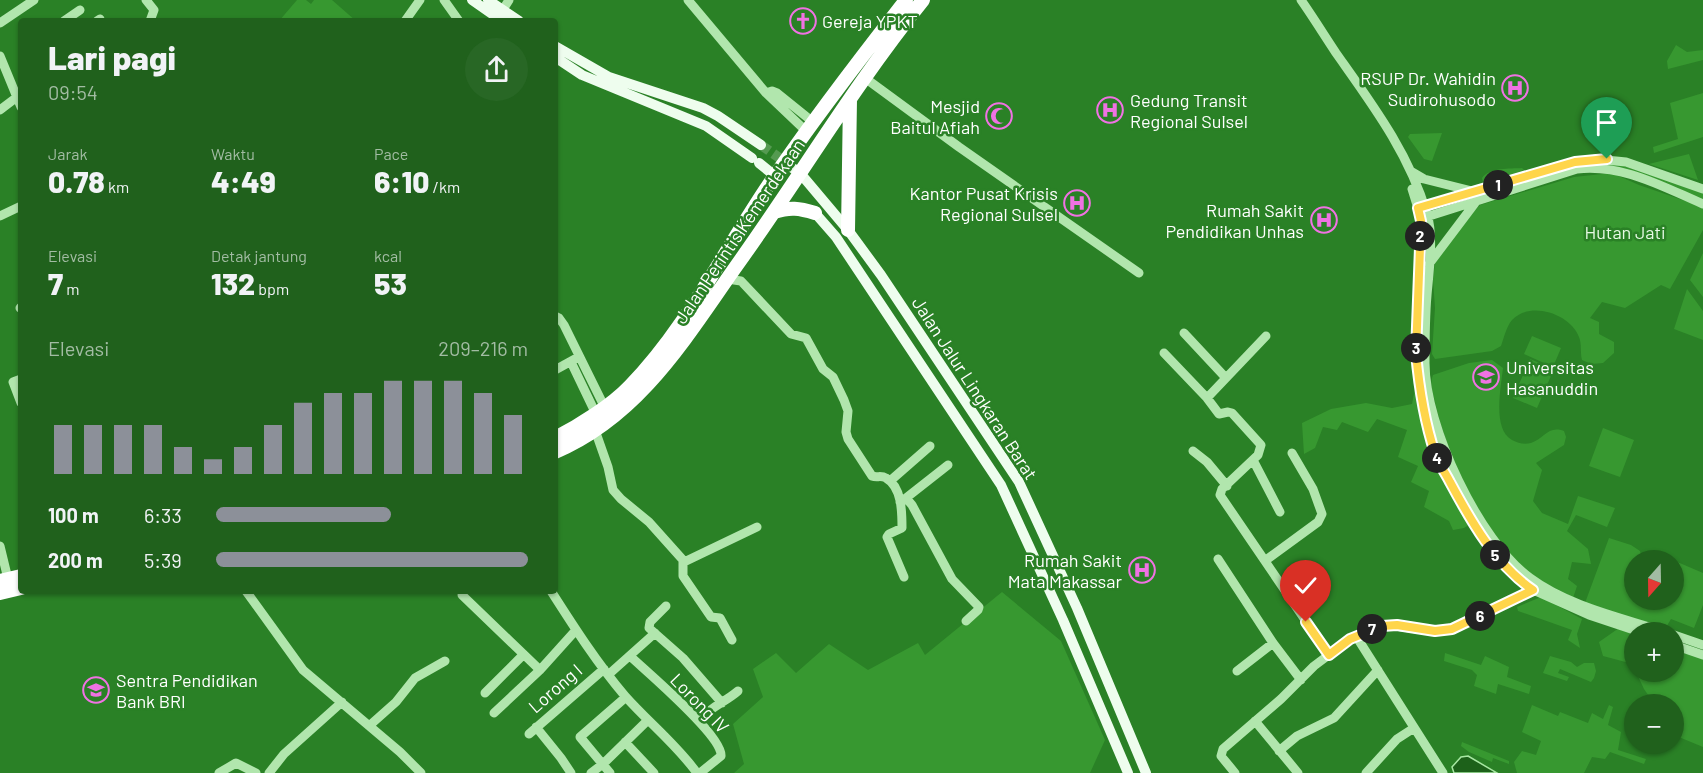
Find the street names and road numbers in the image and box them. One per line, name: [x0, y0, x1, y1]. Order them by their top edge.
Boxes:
street label: Jalan Perintis Kemerdekaan: [669, 135, 809, 327]
street label: Jalan Jalur Lingkaran Barat: [908, 292, 1042, 484]
street label: Lorong I: [524, 659, 586, 717]
street label: Lorong IV: [666, 669, 734, 738]

